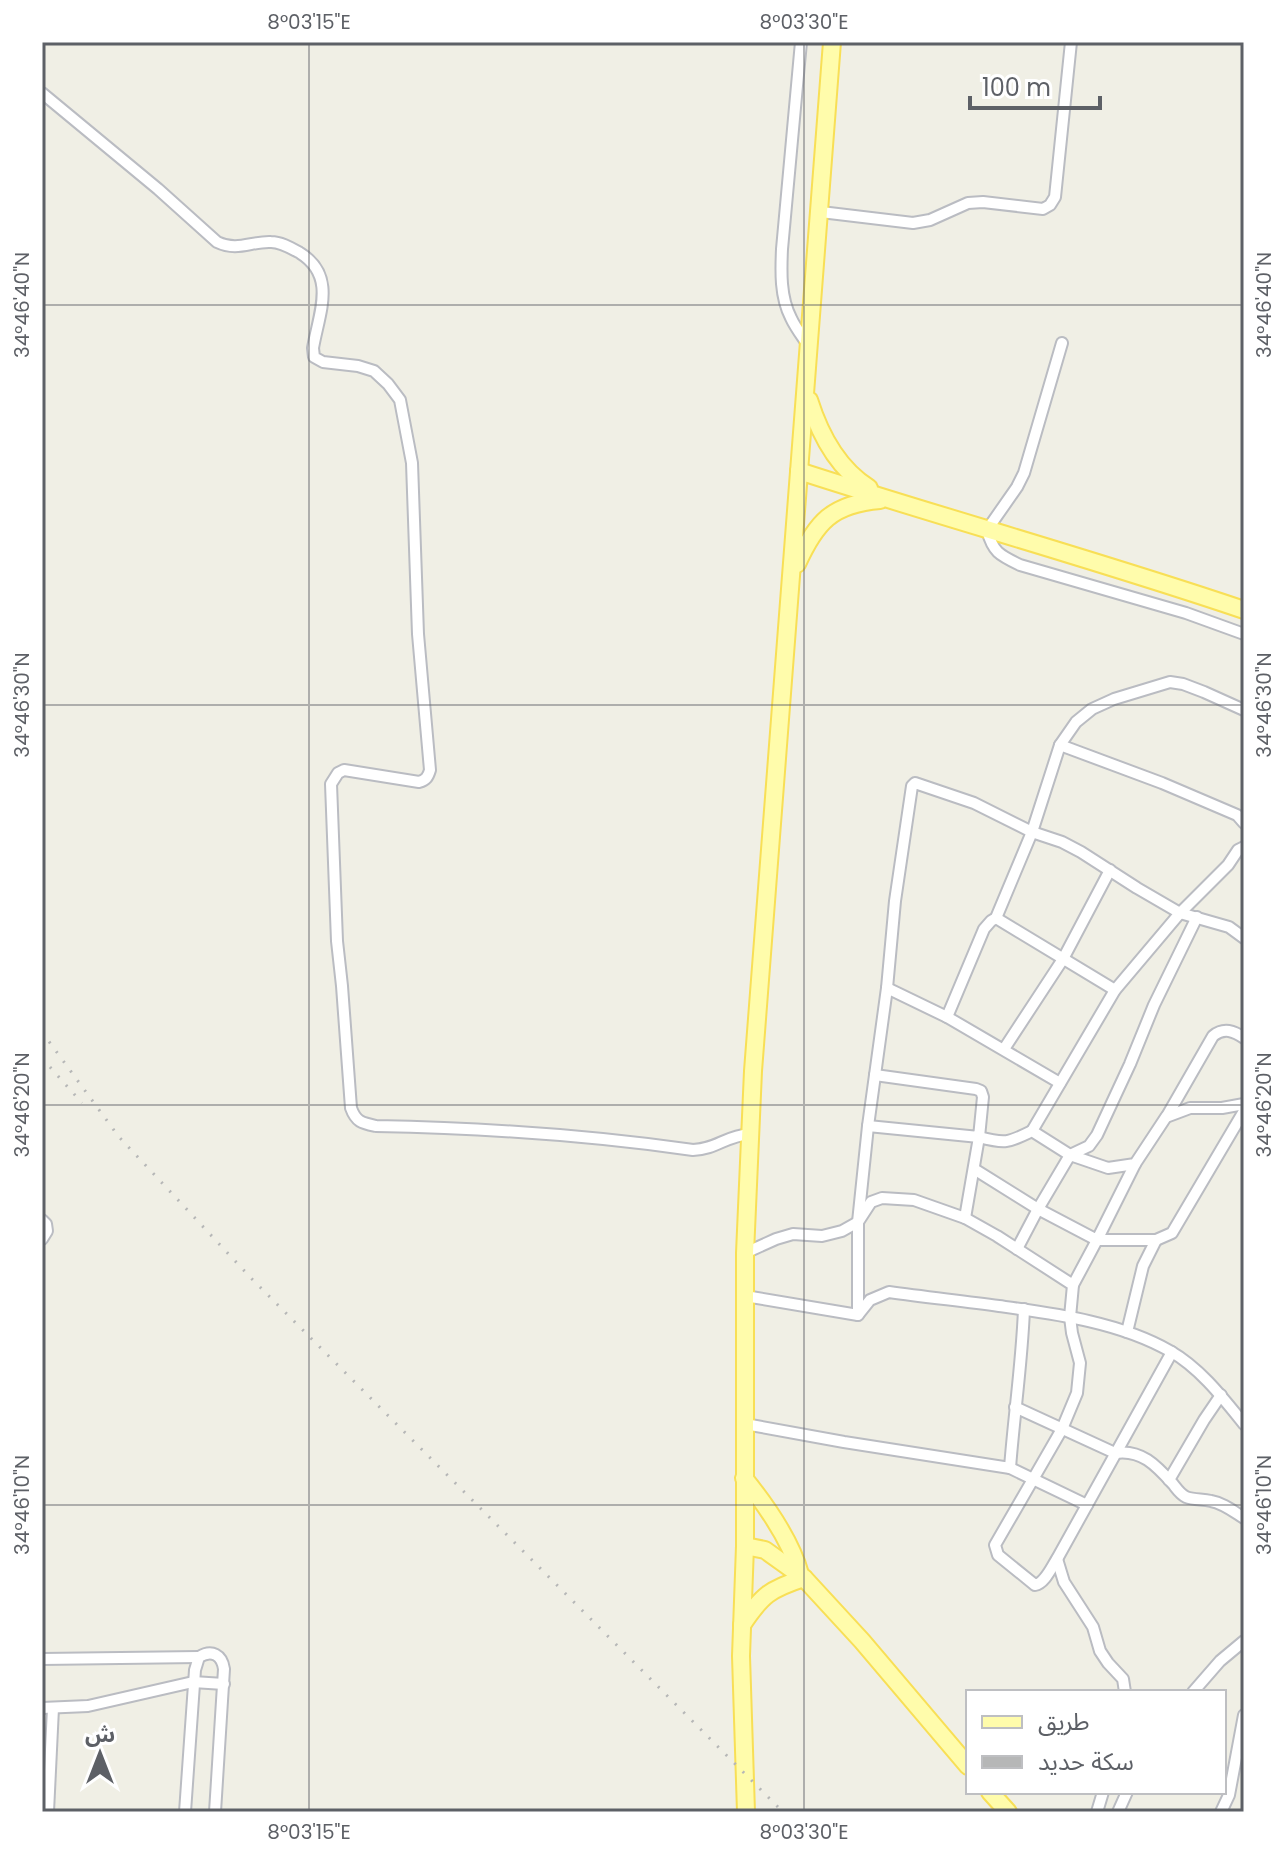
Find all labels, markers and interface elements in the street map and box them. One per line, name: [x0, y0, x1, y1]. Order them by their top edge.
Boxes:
text: 8°03'15"E: [267, 8, 351, 36]
text: 8°03'30"E: [760, 8, 848, 36]
scale bar: [970, 60, 1100, 110]
text: 100 m: [982, 71, 1051, 104]
text: 34°46'40"N: [8, 252, 36, 358]
text: 34°46'40"N: [1250, 252, 1278, 358]
text: 34°46'30"N: [8, 652, 36, 758]
text: 34°46'30"N: [1250, 652, 1278, 758]
text: 34°46'20"N: [8, 1053, 36, 1157]
text: 34°46'20"N: [1250, 1053, 1278, 1157]
text: 34°46'10"N: [8, 1455, 36, 1555]
text: 34°46'10"N: [1250, 1455, 1278, 1555]
legend: [966, 1690, 1226, 1794]
text: طريق: [1038, 1705, 1090, 1738]
north arrow: [60, 1714, 140, 1794]
text: ش: [85, 1719, 115, 1750]
text: سكة حديد: [1038, 1745, 1134, 1778]
text: 8°03'15"E: [267, 1818, 351, 1846]
text: 8°03'30"E: [760, 1818, 848, 1846]

